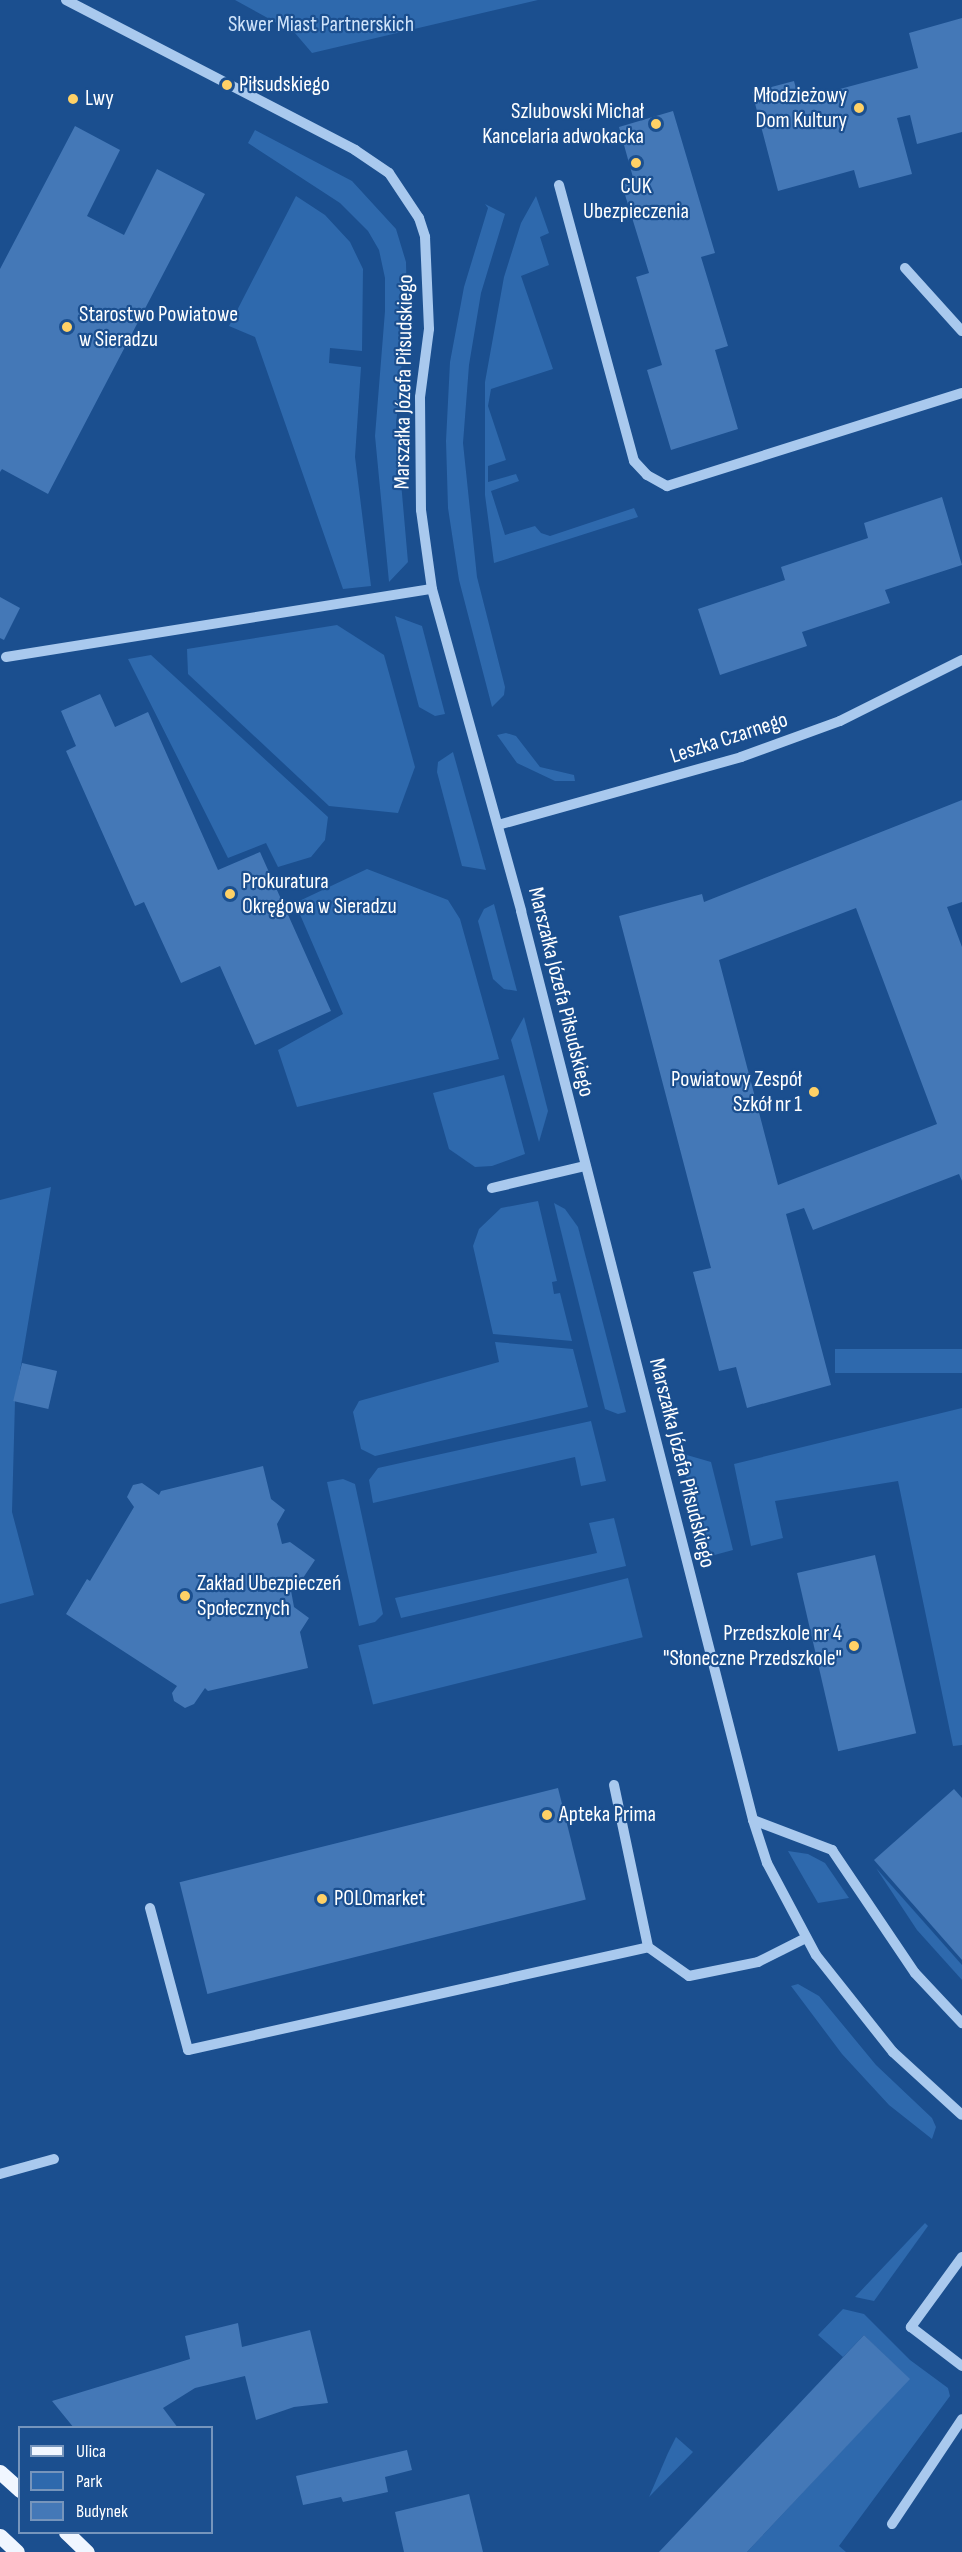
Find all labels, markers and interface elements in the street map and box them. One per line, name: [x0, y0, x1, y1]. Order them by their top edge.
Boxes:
park label: Skwer Miast Partnerskich: [228, 12, 414, 38]
place label: Piłsudskiego: [239, 72, 330, 98]
marker: Piłsudskiego: [220, 78, 234, 92]
place label: Młodzieżowy Dom Kultury: [753, 82, 847, 134]
place label: Lwy: [85, 86, 114, 112]
marker: Lwy: [66, 92, 80, 106]
place label: Szlubowski Michał Kancelaria adwokacka: [482, 98, 644, 150]
marker: Młodzieżowy Dom Kultury: [852, 101, 866, 115]
marker: Szlubowski Michał Kancelaria adwokacka: [649, 117, 663, 131]
marker: CUK Ubezpieczenia: [629, 156, 643, 170]
place label: CUK Ubezpieczenia: [583, 173, 689, 224]
street label: Marszałka Józefa Piłsudskiego: [389, 274, 419, 490]
place label: Starostwo Powiatowe w Sieradzu: [79, 301, 238, 352]
marker: Starostwo Powiatowe w Sieradzu: [60, 320, 74, 334]
street label: Leszka Czarnego: [667, 707, 791, 769]
place label: Prokuratura Okręgowa w Sieradzu: [242, 868, 397, 920]
street label: Marszałka Józefa Piłsudskiego: [522, 885, 600, 1099]
marker: Prokuratura Okręgowa w Sieradzu: [223, 887, 237, 901]
place label: Powiatowy Zespół Szkół nr 1: [671, 1066, 802, 1118]
marker: Powiatowy Zespół Szkół nr 1: [807, 1085, 821, 1099]
street label: Marszałka Józefa Piłsudskiego: [643, 1356, 721, 1570]
place label: Zakład Ubezpieczeń Społecznych: [197, 1570, 341, 1622]
marker: Zakład Ubezpieczeń Społecznych: [178, 1589, 192, 1603]
place label: Przedszkole nr 4 "Słoneczne Przedszkole": [663, 1620, 842, 1672]
marker: Przedszkole nr 4 "Słoneczne Przedszkole": [847, 1639, 861, 1653]
place label: Apteka Prima: [559, 1802, 656, 1828]
marker: Apteka Prima: [540, 1808, 554, 1822]
place label: POLOmarket: [334, 1886, 425, 1912]
marker: POLOmarket: [315, 1892, 329, 1906]
legend: [18, 2426, 213, 2534]
text: Ulica: [76, 2441, 106, 2462]
text: Park: [76, 2471, 102, 2492]
text: Budynek: [76, 2501, 128, 2522]

